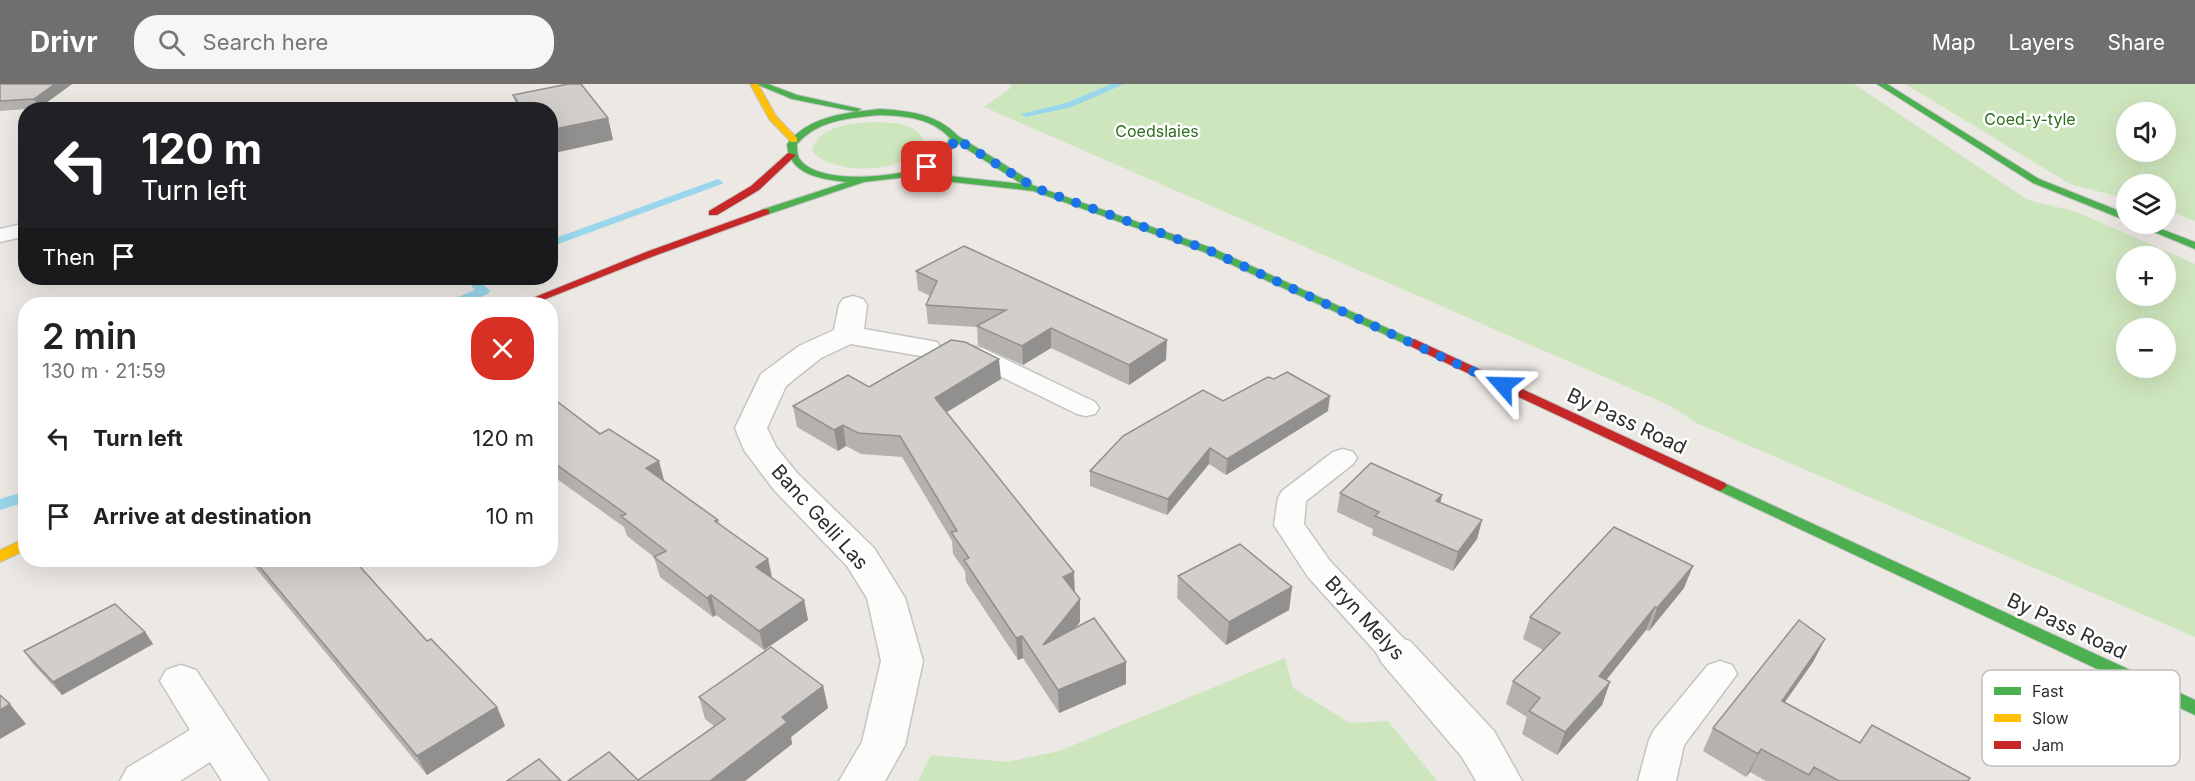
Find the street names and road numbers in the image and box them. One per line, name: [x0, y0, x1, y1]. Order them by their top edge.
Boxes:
street label: By Pass Road: [1564, 383, 1690, 459]
street label: Banc Gelli Las: [767, 460, 873, 574]
street label: Bryn Melys: [1320, 571, 1410, 665]
street label: By Pass Road: [2004, 588, 2130, 664]

